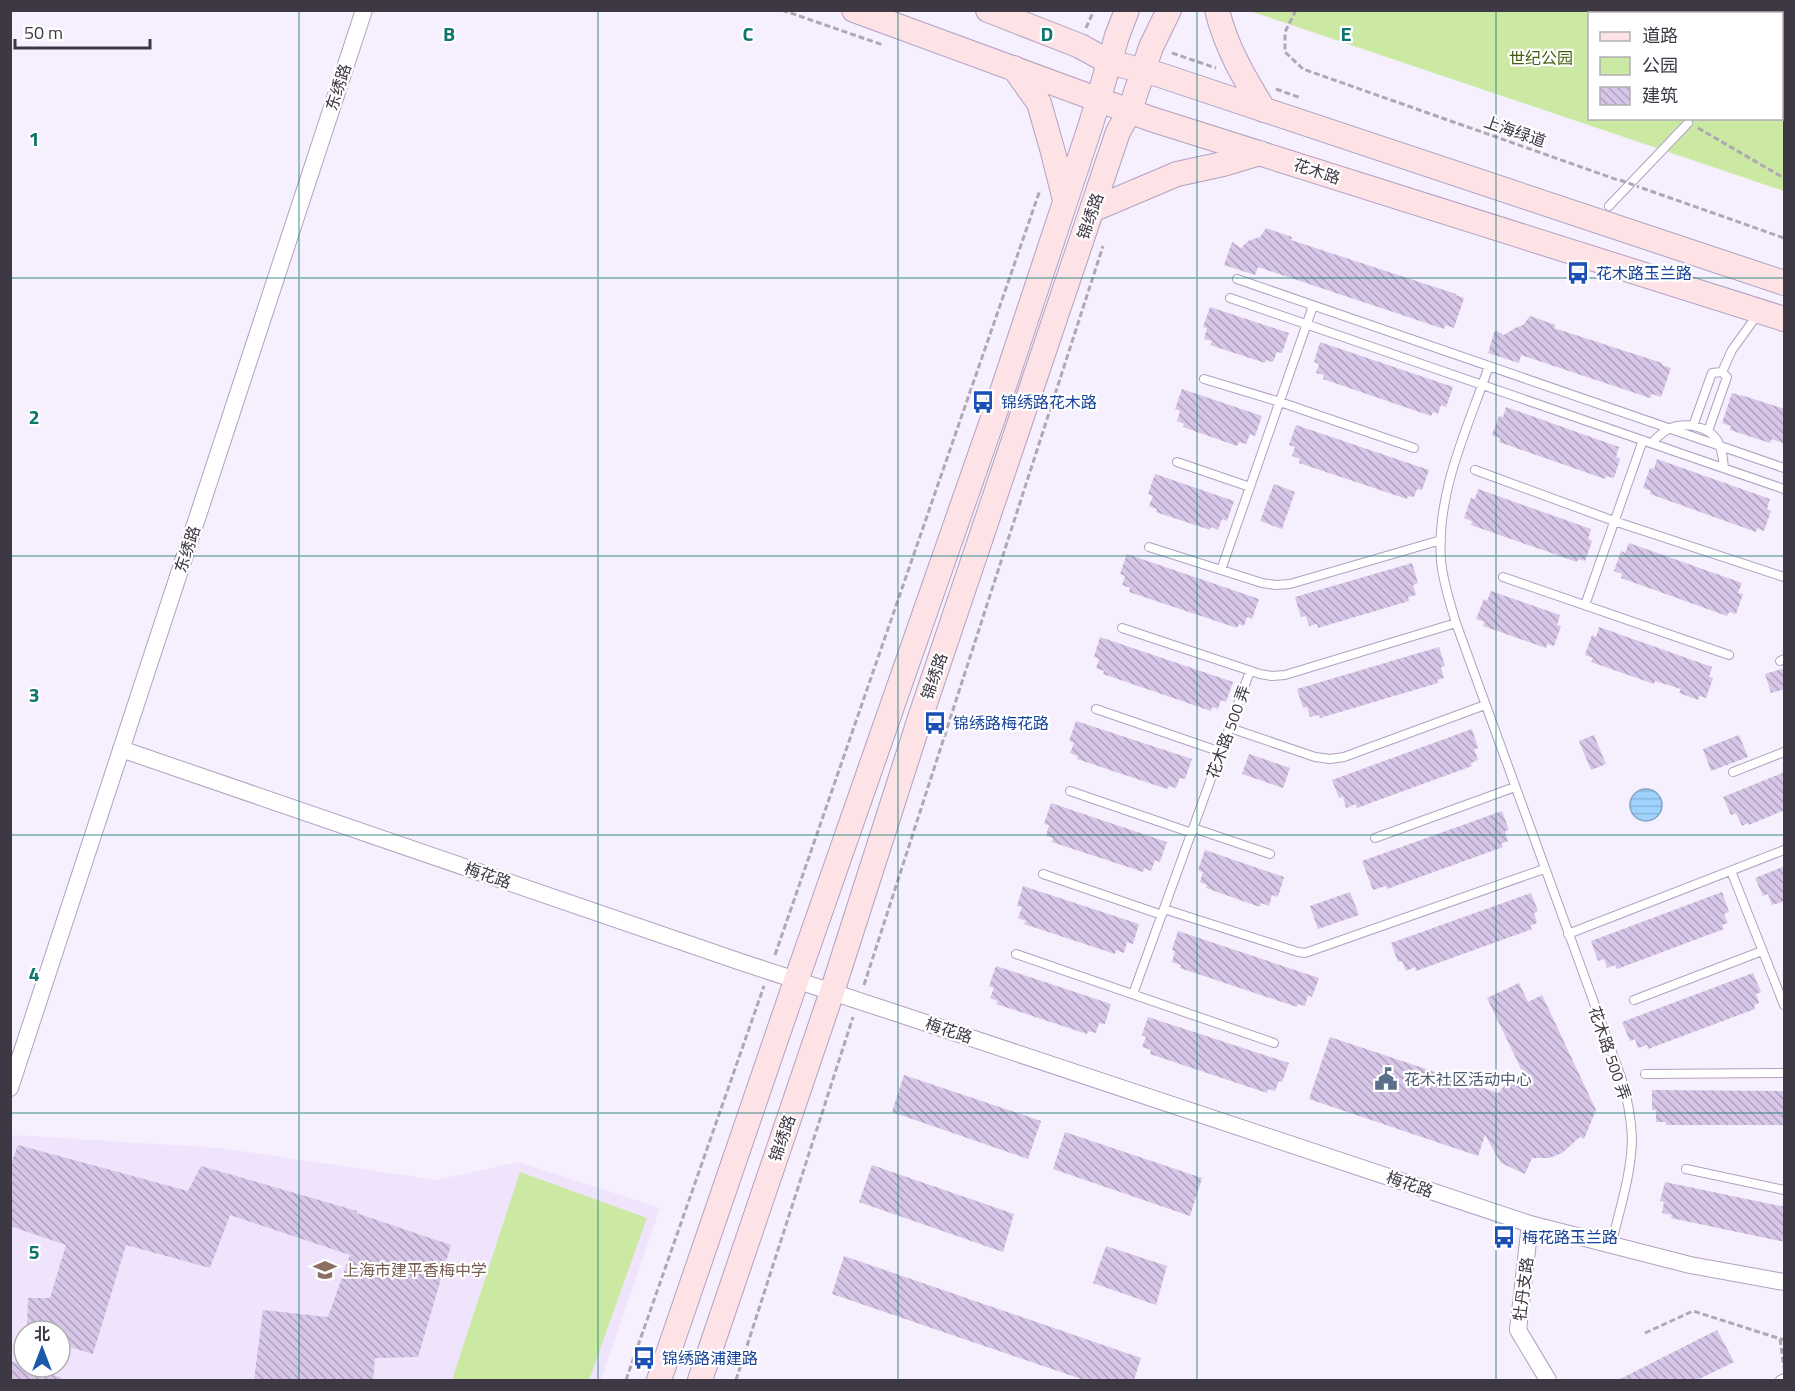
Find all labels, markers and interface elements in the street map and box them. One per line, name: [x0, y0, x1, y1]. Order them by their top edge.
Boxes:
scale bar: [15, 12, 150, 50]
legend: [1588, 12, 1783, 120]
text: B: [443, 18, 455, 49]
text: C: [743, 18, 754, 49]
text: D: [1041, 18, 1053, 49]
text: E: [1340, 18, 1352, 49]
text: 50 m: [24, 19, 63, 46]
text: 道路: [1642, 22, 1678, 49]
park label: 世纪公园: [1509, 46, 1573, 70]
text: 公园: [1642, 52, 1678, 79]
street label: 东绣路: [319, 60, 357, 114]
text: 建筑: [1642, 82, 1678, 109]
street label: 上海绿道: [1481, 109, 1549, 153]
text: 1: [28, 123, 40, 154]
street label: 花木路: [1290, 152, 1344, 190]
street label: 锦绣路: [1071, 189, 1109, 243]
bus stop icon: 花木路玉兰路: [1565, 260, 1591, 286]
place label: 花木路玉兰路: [1596, 261, 1692, 285]
bus stop icon: 锦绣路花木路: [970, 389, 996, 415]
place label: 锦绣路花木路: [1001, 390, 1097, 414]
text: 2: [28, 401, 40, 432]
street label: 东绣路: [168, 522, 206, 576]
street label: 锦绣路: [915, 649, 953, 703]
text: 3: [28, 679, 40, 710]
street label: 花木路 500 弄: [1200, 682, 1256, 782]
bus stop icon: 锦绣路梅花路: [922, 710, 948, 736]
place label: 锦绣路梅花路: [953, 711, 1049, 735]
street label: 梅花路: [461, 856, 515, 894]
text: 4: [28, 958, 40, 989]
street label: 花木路 500 弄: [1583, 1003, 1637, 1103]
street label: 梅花路: [922, 1011, 976, 1049]
public building icon: 花木社区活动中心: [1373, 1066, 1399, 1092]
place label: 花木社区活动中心: [1404, 1067, 1532, 1091]
street label: 锦绣路: [763, 1111, 801, 1165]
street label: 梅花路: [1383, 1165, 1437, 1203]
bus stop icon: 梅花路玉兰路: [1491, 1224, 1517, 1250]
place label: 梅花路玉兰路: [1522, 1225, 1618, 1249]
text: 5: [28, 1236, 40, 1267]
street label: 牡丹支路: [1507, 1256, 1539, 1322]
school or university icon: 上海市建平香梅中学: [312, 1257, 338, 1283]
place label: 上海市建平香梅中学: [343, 1258, 487, 1282]
north arrow: [12, 1319, 72, 1379]
text: 北: [34, 1322, 50, 1346]
bus stop icon: 锦绣路浦建路: [631, 1345, 657, 1371]
place label: 锦绣路浦建路: [662, 1346, 758, 1370]

